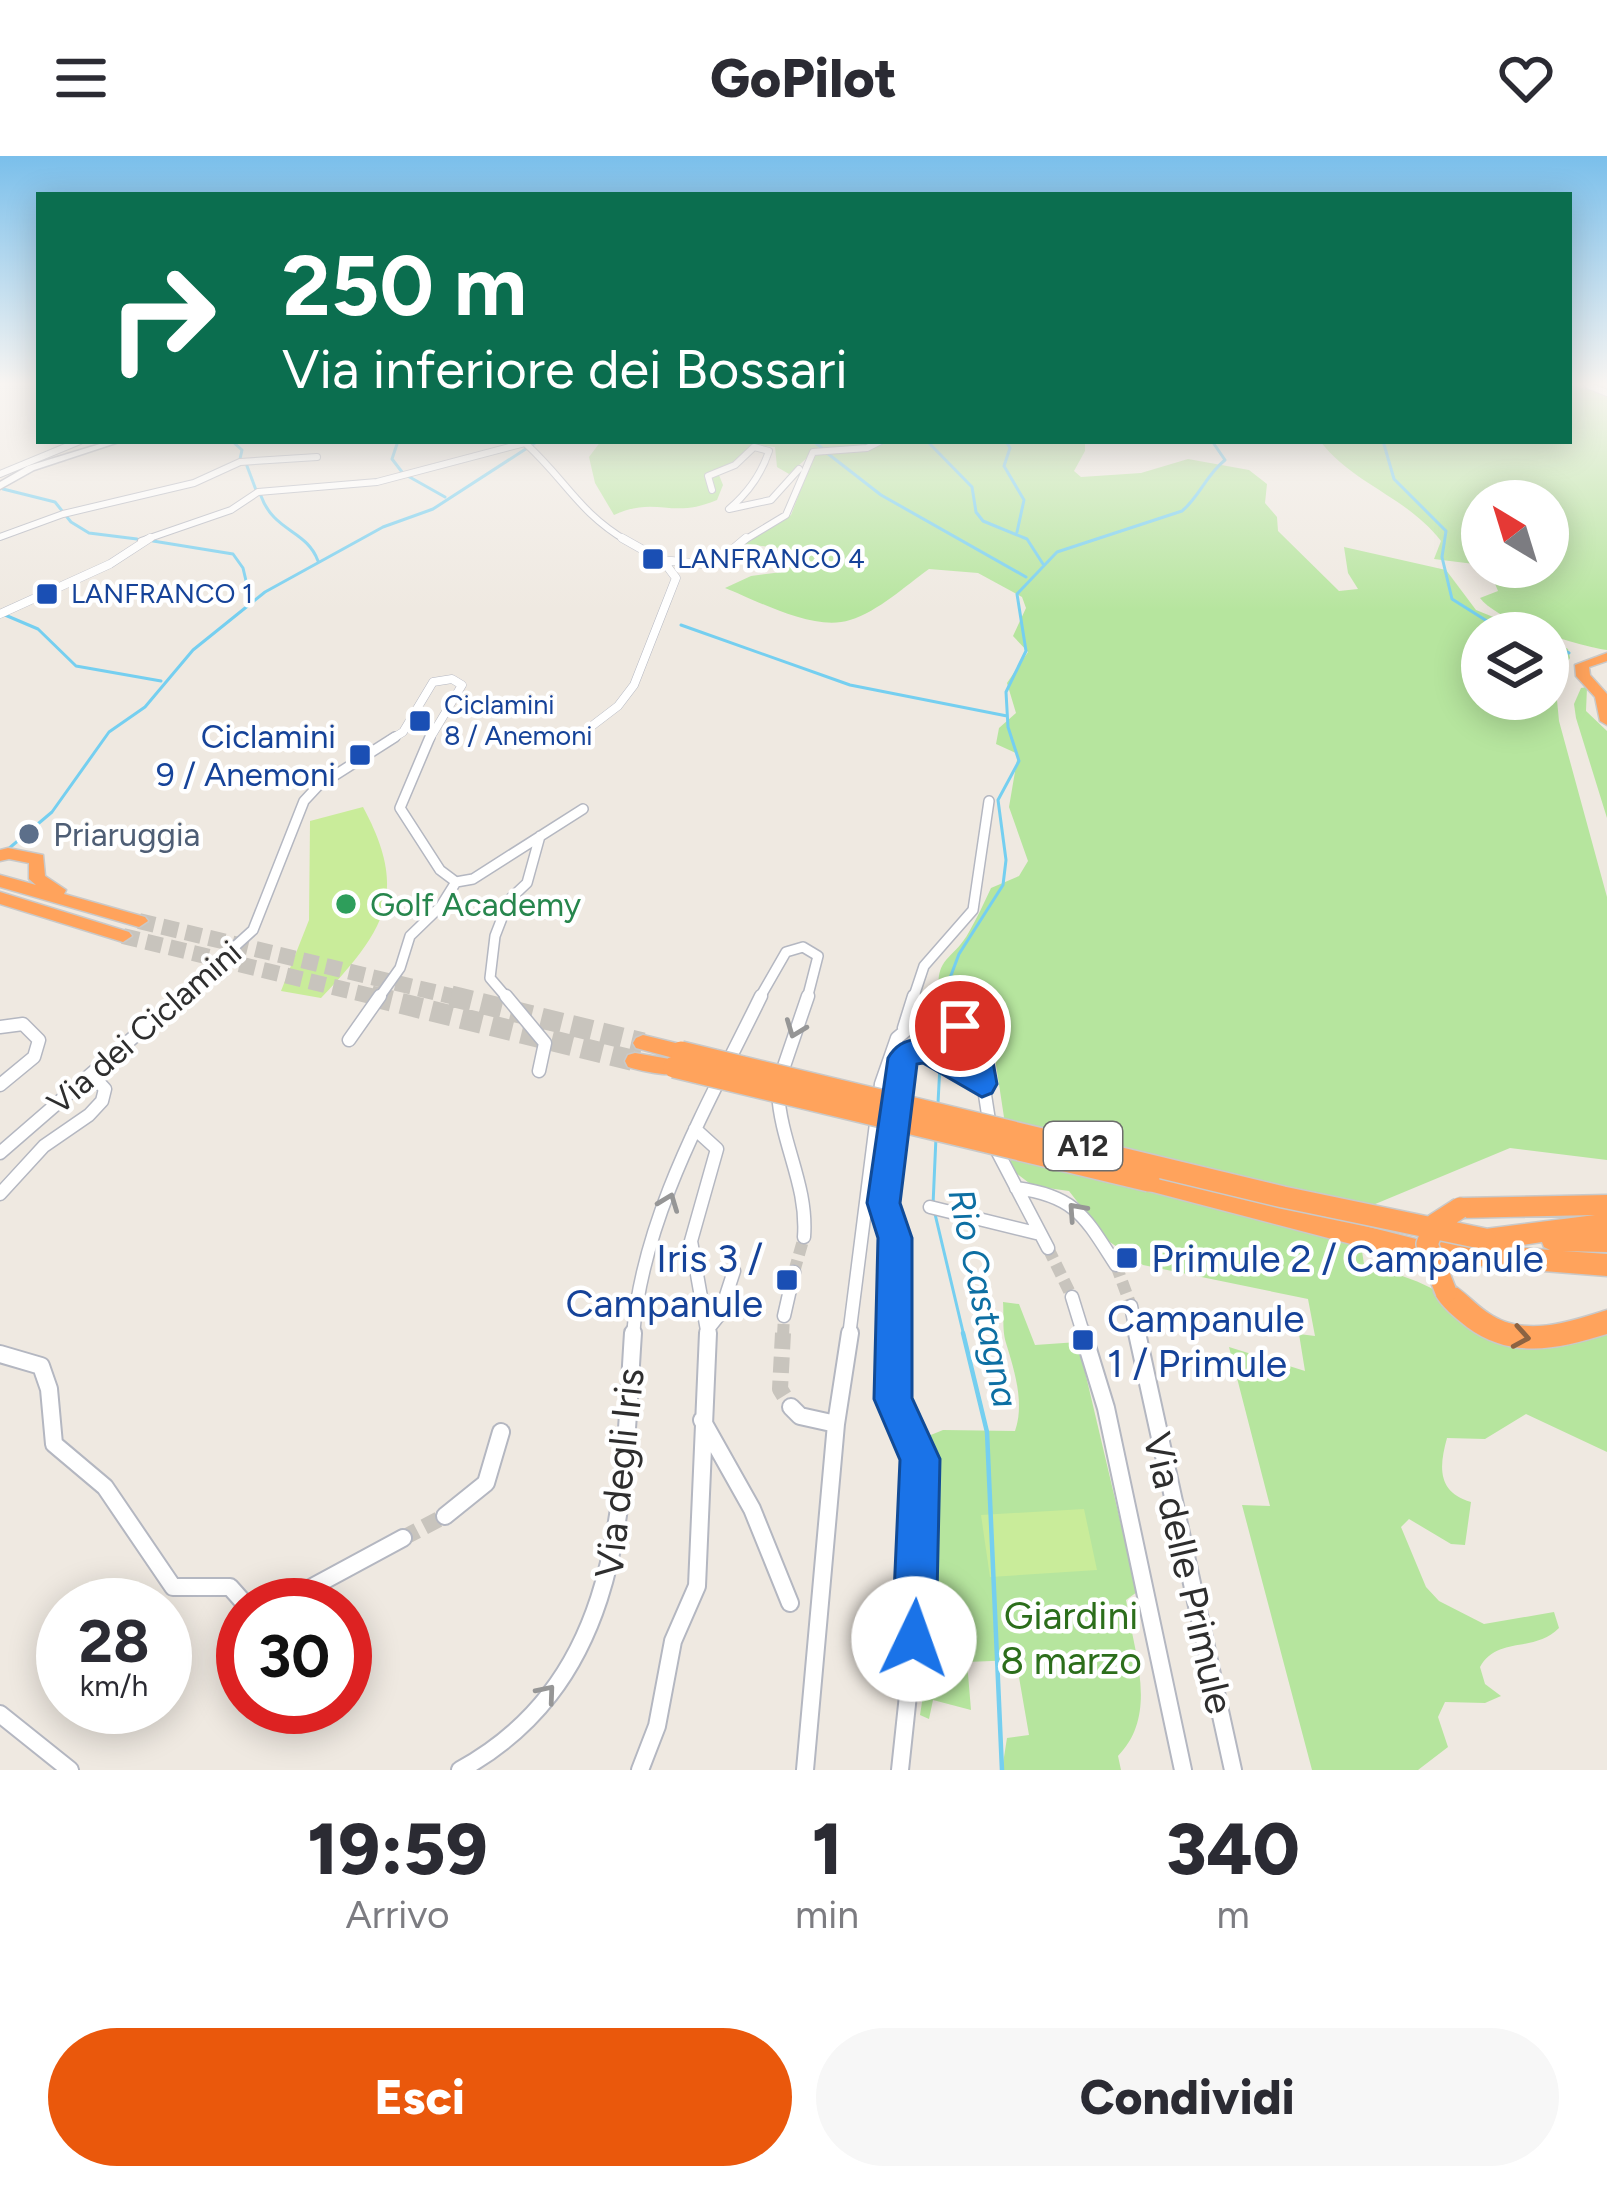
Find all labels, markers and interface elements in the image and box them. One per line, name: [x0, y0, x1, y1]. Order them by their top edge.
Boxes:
icon: menu: [48, 45, 114, 111]
icon: heart: [1493, 45, 1559, 111]
text: GoPilot: [710, 46, 897, 111]
text: 250 m: [282, 235, 527, 336]
icon: right: [84, 240, 240, 396]
text: Via inferiore dei Bossari: [282, 337, 848, 402]
north arrow: [1461, 480, 1569, 588]
map controls: [1461, 480, 1569, 720]
place label: LANFRANCO 4: [677, 542, 865, 575]
marker: LANFRANCO 4: [640, 546, 666, 572]
place label: LANFRANCO 1: [71, 577, 253, 610]
marker: LANFRANCO 1: [34, 581, 60, 607]
button: layers: [1461, 612, 1569, 720]
place label: Ciclamini 8 / Anemoni: [444, 688, 592, 752]
marker: Ciclamini 8 / Anemoni: [407, 708, 433, 734]
place label: Ciclamini 9 / Anemoni: [156, 717, 336, 794]
marker: Ciclamini 9 / Anemoni: [347, 742, 373, 768]
place label: Priaruggia: [53, 815, 200, 854]
marker: Priaruggia: [16, 821, 42, 847]
place label: Golf Academy: [370, 885, 582, 924]
marker: Golf Academy: [333, 891, 359, 917]
street label: Via dei Ciclamini: [40, 933, 249, 1122]
pin: [909, 975, 1011, 1077]
icon: arrive: [927, 993, 993, 1059]
one-way arrow: [784, 1018, 809, 1039]
road number: A12: [1044, 1122, 1122, 1170]
water label: Rio Castagna: [939, 1185, 1028, 1411]
one-way arrow: [654, 1193, 679, 1214]
one-way arrow: [1068, 1202, 1090, 1224]
place label: Iris 3 / Campanule: [565, 1235, 763, 1327]
place label: Primule 2 / Campanule: [1151, 1235, 1544, 1282]
marker: Primule 2 / Campanule: [1114, 1245, 1140, 1271]
marker: Iris 3 / Campanule: [774, 1267, 800, 1293]
place label: Campanule 1 / Primule: [1107, 1295, 1305, 1387]
one-way arrow: [1510, 1323, 1530, 1348]
marker: Campanule 1 / Primule: [1070, 1327, 1096, 1353]
street label: Via degli Iris: [585, 1366, 654, 1580]
street label: Via delle Primule: [1133, 1428, 1244, 1718]
position arrow: [851, 1576, 977, 1702]
speed limit sign: 30: [216, 1578, 372, 1734]
park label: Giardini 8 marzo: [1000, 1592, 1142, 1684]
text: 28: [78, 1605, 150, 1677]
text: km/h: [80, 1667, 148, 1704]
one-way arrow: [533, 1685, 554, 1707]
text: 19:59: [307, 1806, 488, 1892]
text: 1: [812, 1806, 842, 1892]
text: 340: [1166, 1806, 1300, 1892]
text: Arrivo: [345, 1891, 450, 1938]
text: min: [795, 1891, 859, 1938]
text: m: [1216, 1891, 1250, 1938]
button: Esci: [48, 2028, 792, 2166]
button: Condividi: [816, 2028, 1559, 2166]

